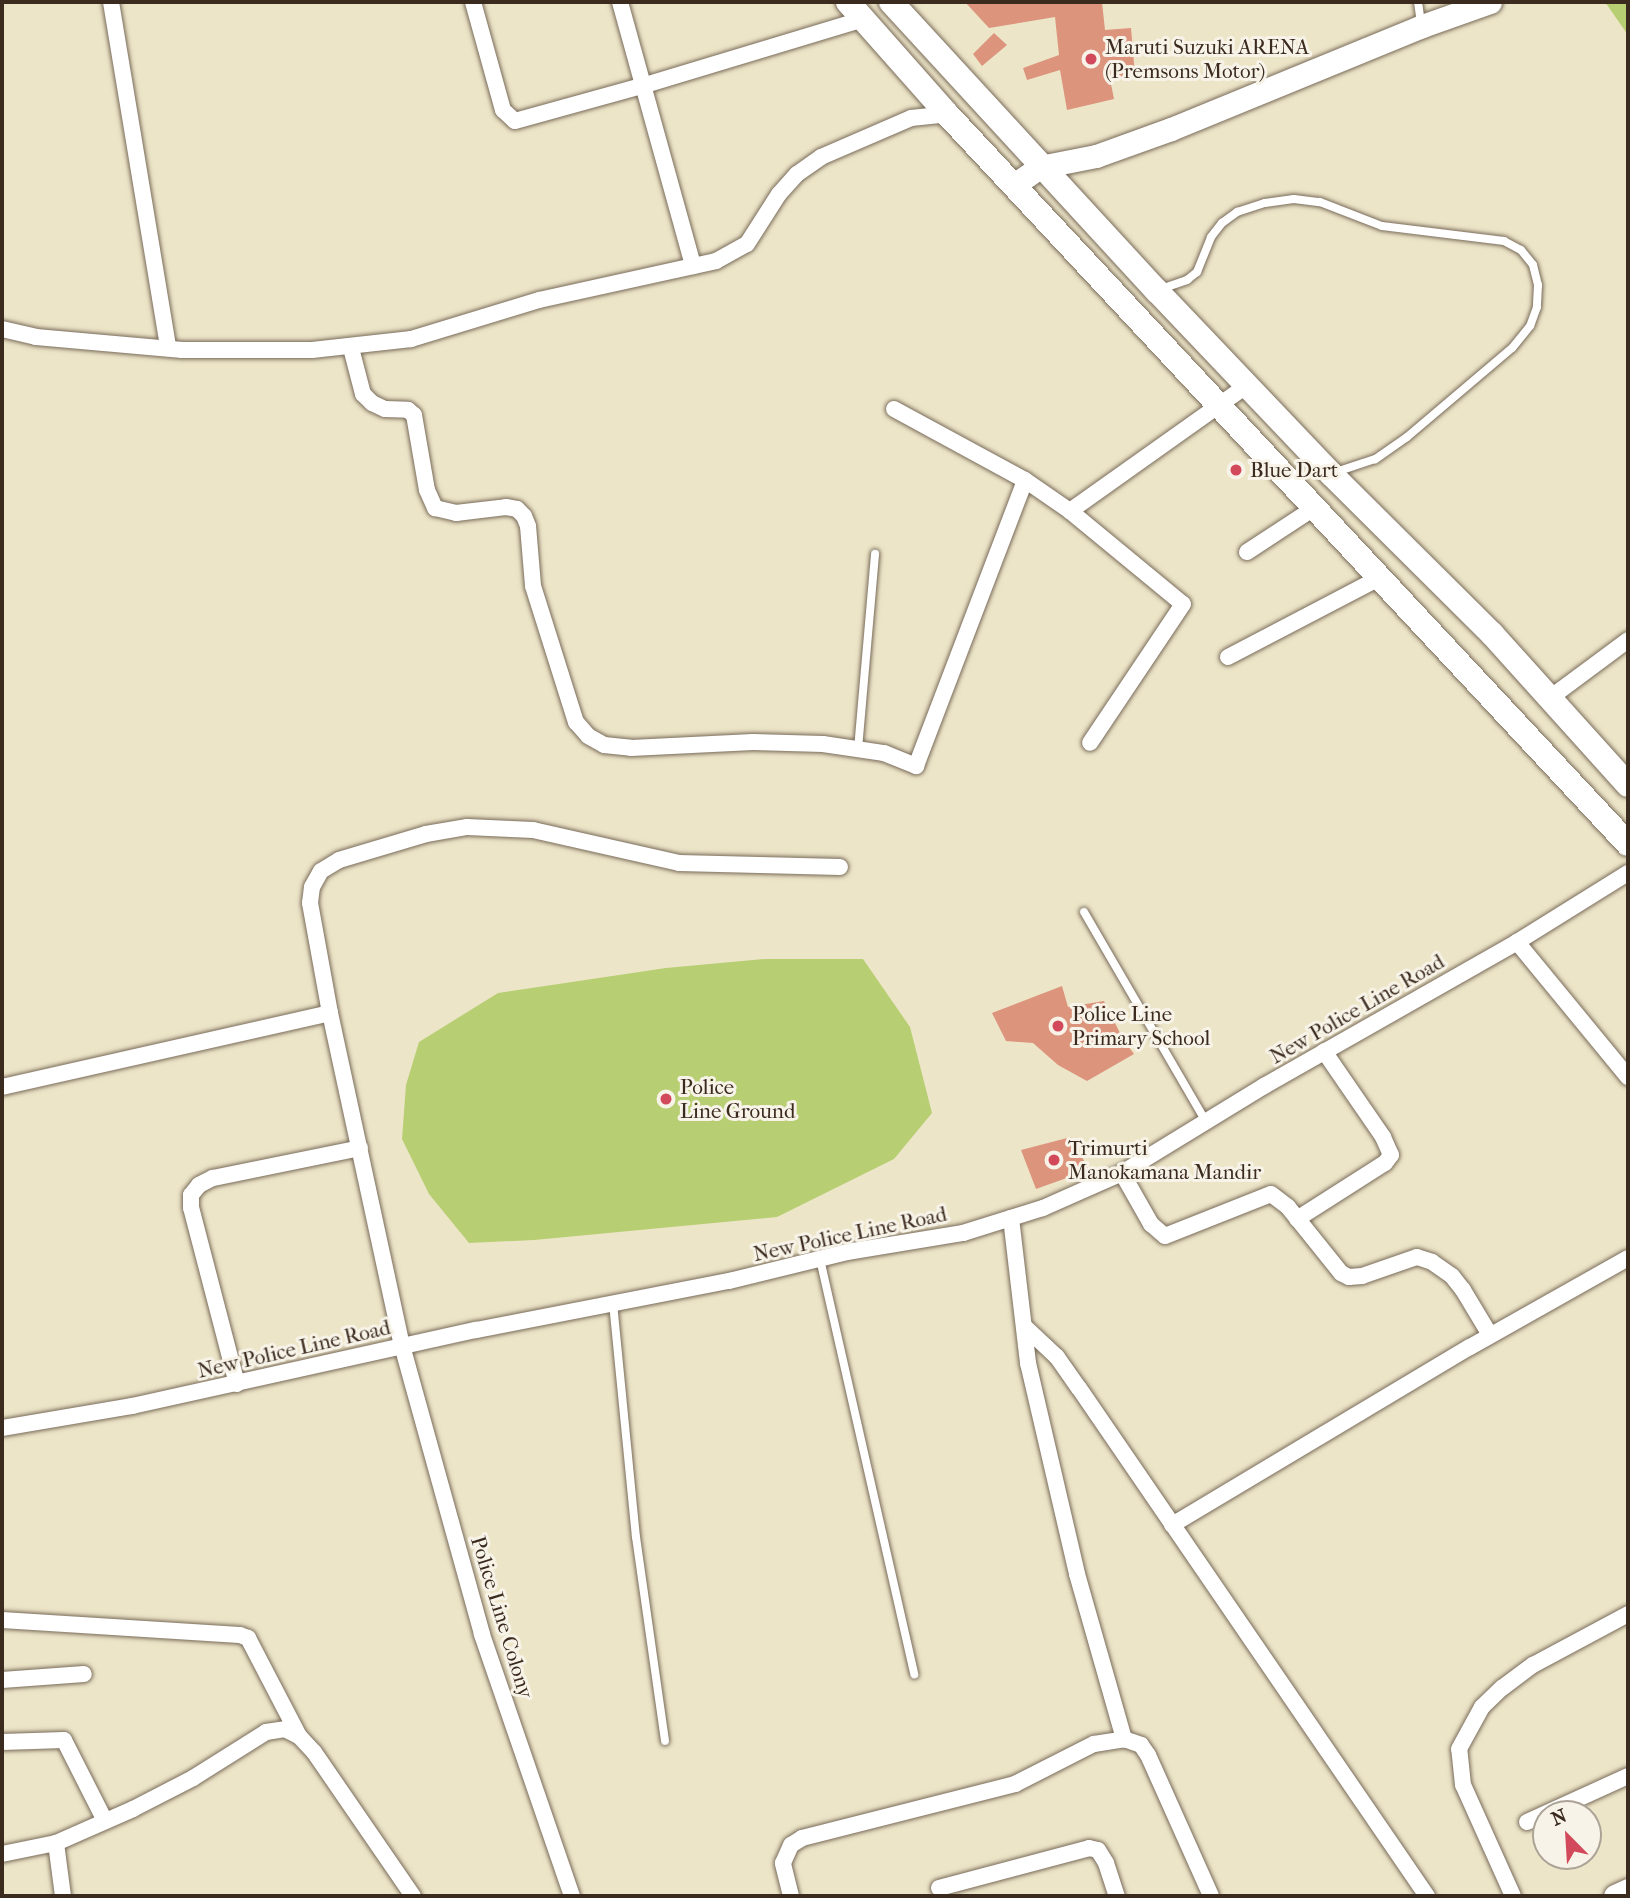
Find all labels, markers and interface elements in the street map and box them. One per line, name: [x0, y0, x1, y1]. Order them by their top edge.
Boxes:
place label: Maruti Suzuki ARENA (Premsons Motor): [1105, 34, 1309, 84]
marker: Maruti Suzuki ARENA (Premsons Motor): [1083, 51, 1099, 67]
place label: Blue Dart: [1250, 457, 1338, 483]
marker: Blue Dart: [1228, 462, 1244, 478]
street label: New Police Line Road: [1265, 949, 1449, 1069]
place label: Police Line Primary School: [1072, 1001, 1210, 1051]
marker: Police Line Primary School: [1050, 1018, 1066, 1034]
place label: Police Line Ground: [680, 1074, 795, 1124]
marker: Police Line Ground: [658, 1091, 674, 1107]
place label: Trimurti Manokamana Mandir: [1068, 1135, 1261, 1185]
marker: Trimurti Manokamana Mandir: [1046, 1152, 1062, 1168]
street label: New Police Line Road: [751, 1201, 949, 1267]
street label: New Police Line Road: [195, 1315, 393, 1383]
street label: Police Line Colony: [465, 1533, 539, 1701]
north arrow: [1532, 1800, 1602, 1870]
text: N: [1548, 1805, 1570, 1831]

